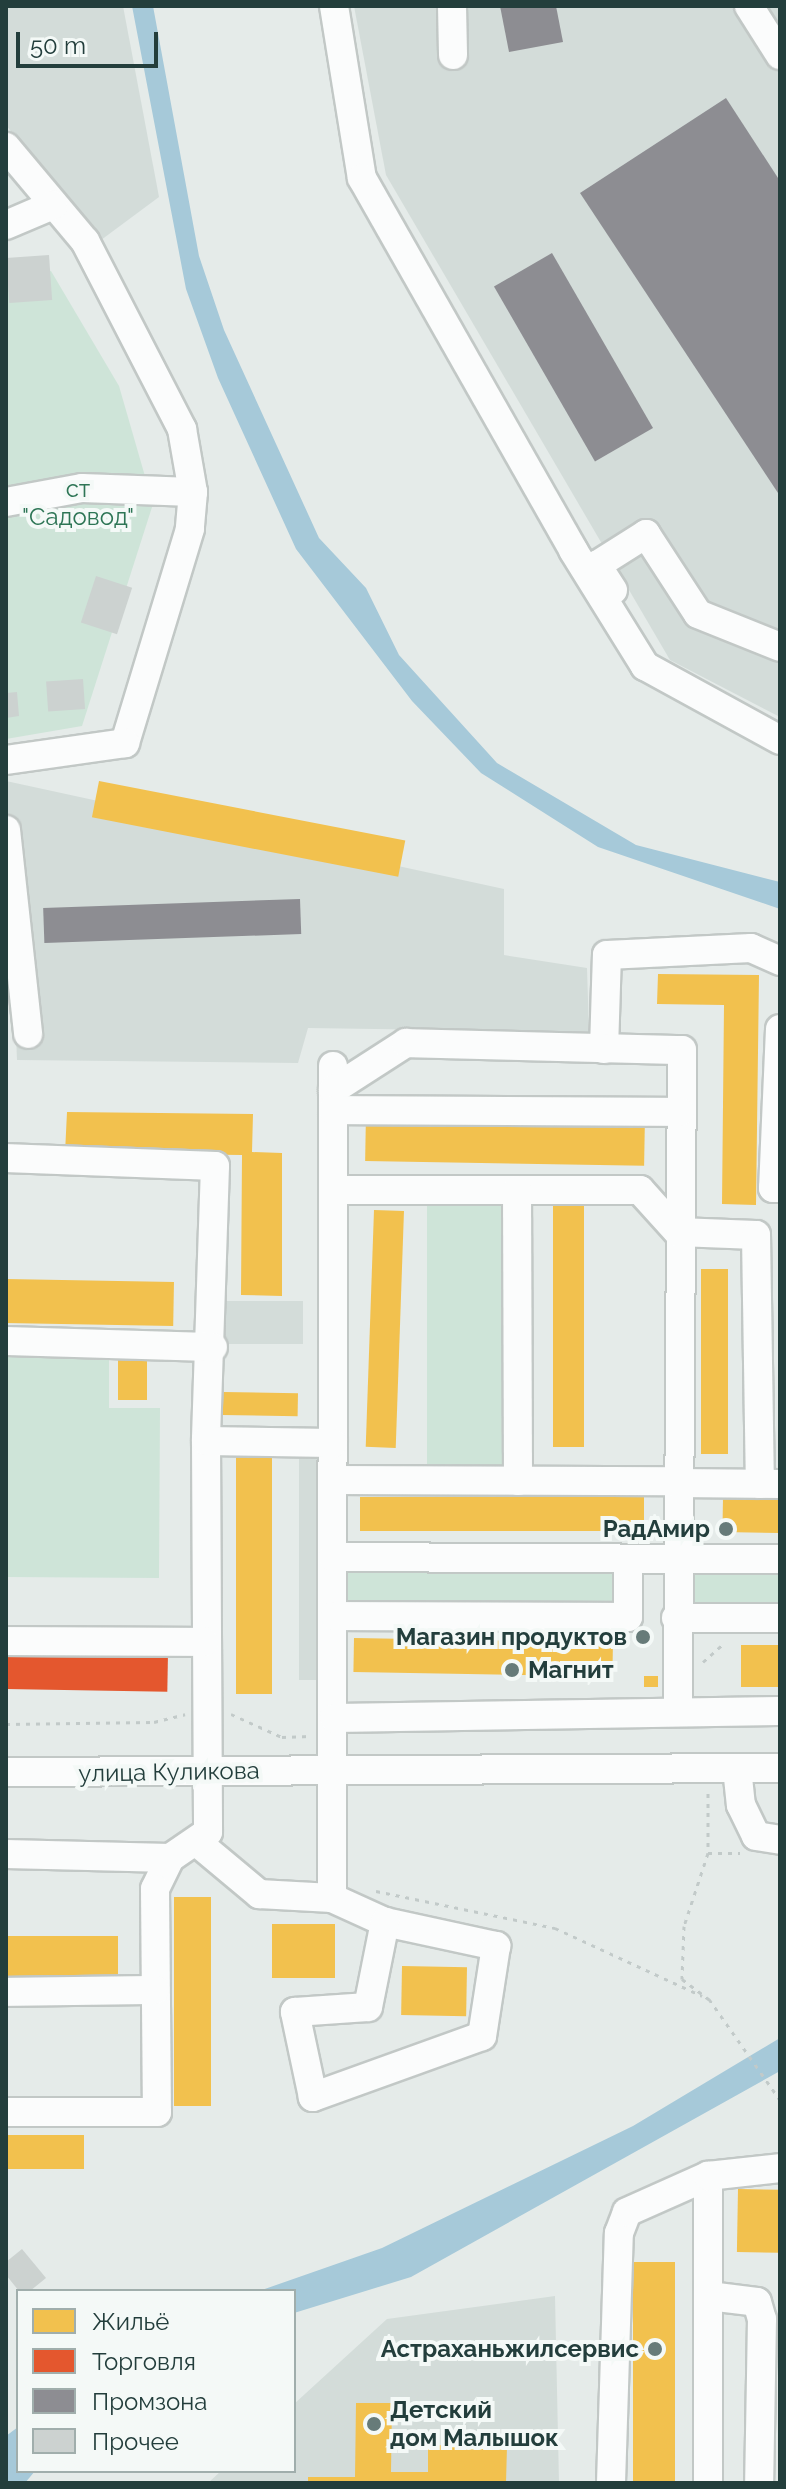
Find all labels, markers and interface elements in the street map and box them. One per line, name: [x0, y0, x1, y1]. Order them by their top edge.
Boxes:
scale bar: [20, 16, 162, 66]
text: 50 m: [30, 31, 86, 60]
park label: ст "Садовод": [22, 475, 134, 531]
place label: РадАмир: [603, 1515, 710, 1543]
marker: РадАмир: [717, 1520, 735, 1538]
place label: Магазин продуктов: [396, 1623, 627, 1651]
marker: Магазин продуктов: [634, 1628, 652, 1646]
place label: Магнит: [528, 1656, 614, 1684]
marker: Магнит: [503, 1661, 521, 1679]
street label: улица Куликова: [78, 1756, 260, 1788]
legend: [16, 2289, 296, 2473]
text: Жильё: [92, 2307, 169, 2336]
place label: Астраханьжилсервис: [381, 2335, 639, 2363]
marker: Астраханьжилсервис: [646, 2340, 664, 2358]
text: Торговля: [92, 2347, 196, 2376]
text: Промзона: [92, 2387, 207, 2416]
place label: Детский дом Малышок: [390, 2396, 559, 2452]
marker: Детский дом Малышок: [365, 2415, 383, 2433]
text: Прочее: [92, 2427, 179, 2456]

